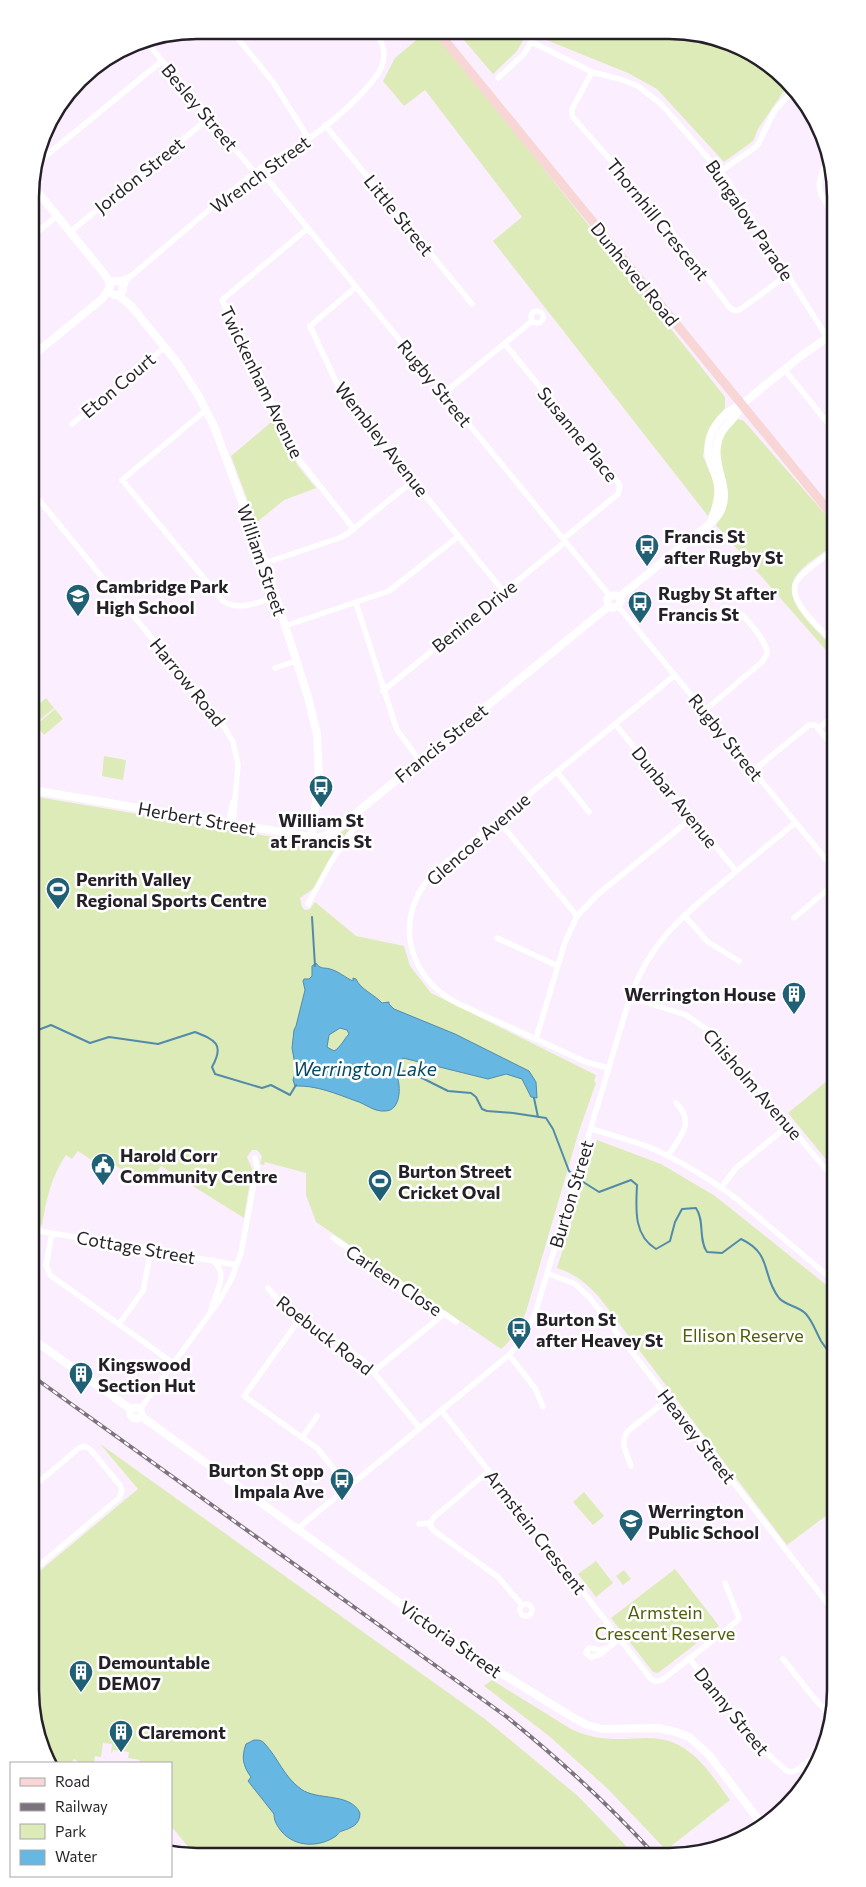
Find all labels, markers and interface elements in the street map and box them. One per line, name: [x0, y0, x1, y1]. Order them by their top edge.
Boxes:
street label: Besley Street: [157, 59, 243, 155]
street label: Wrench Street: [206, 131, 314, 217]
street label: Jordon Street: [90, 132, 188, 218]
street label: Thornhill Crescent: [602, 154, 714, 284]
street label: Bungalow Parade: [701, 155, 799, 285]
street label: Little Street: [360, 170, 438, 260]
street label: Dunheved Road: [586, 218, 684, 330]
street label: Twickenham Avenue: [216, 302, 308, 462]
street label: Rugby Street: [393, 335, 477, 431]
street label: Eton Court: [76, 348, 160, 422]
street label: Wembley Avenue: [330, 377, 434, 501]
street label: Susanne Place: [533, 382, 623, 486]
street label: William Street: [233, 501, 291, 619]
place label: Francis St after Rugby St: [664, 525, 783, 568]
bus stop icon: Francis St after Rugby St: [634, 533, 660, 567]
place label: Cambridge Park High School: [96, 575, 229, 618]
street label: Benine Drive: [427, 575, 521, 657]
place label: Rugby St after Francis St: [658, 582, 778, 625]
school or university icon: Cambridge Park High School: [65, 583, 91, 617]
bus stop icon: Rugby St after Francis St: [627, 590, 653, 624]
street label: Harrow Road: [146, 633, 230, 731]
street label: Rugby Street: [684, 689, 768, 785]
street label: Francis Street: [390, 699, 492, 787]
street label: Dunbar Avenue: [627, 742, 723, 852]
bus stop icon: William St at Francis St: [308, 774, 334, 808]
street label: Glencoe Avenue: [422, 788, 534, 890]
street label: Herbert Street: [136, 797, 258, 839]
place label: William St at Francis St: [270, 809, 372, 852]
place label: Penrith Valley Regional Sports Centre: [76, 868, 267, 911]
sports icon: Penrith Valley Regional Sports Centre: [45, 876, 71, 910]
building icon: Werrington House: [781, 981, 807, 1015]
place label: Werrington House: [624, 983, 776, 1005]
street label: Chisholm Avenue: [699, 1024, 807, 1144]
water label: Werrington Lake: [293, 1057, 437, 1080]
street label: Burton Street: [544, 1137, 598, 1251]
place label: Harold Corr Community Centre: [120, 1144, 278, 1187]
public building icon: Harold Corr Community Centre: [90, 1152, 116, 1186]
place label: Burton Street Cricket Oval: [398, 1160, 512, 1203]
sports icon: Burton Street Cricket Oval: [367, 1168, 393, 1202]
street label: Cottage Street: [75, 1226, 197, 1268]
street label: Carleen Close: [342, 1240, 446, 1320]
street label: Roebuck Road: [272, 1290, 378, 1380]
place label: Burton St after Heavey St: [536, 1308, 663, 1351]
bus stop icon: Burton St after Heavey St: [506, 1316, 532, 1350]
park label: Ellison Reserve: [682, 1324, 804, 1346]
place label: Kingswood Section Hut: [98, 1353, 196, 1396]
building icon: Kingswood Section Hut: [68, 1361, 94, 1395]
street label: Heavey Street: [653, 1384, 741, 1488]
place label: Burton St opp Impala Ave: [209, 1459, 324, 1502]
street label: Armstein Crescent: [481, 1466, 591, 1598]
bus stop icon: Burton St opp Impala Ave: [329, 1467, 355, 1501]
place label: Werrington Public School: [648, 1500, 759, 1543]
school or university icon: Werrington Public School: [618, 1508, 644, 1542]
street label: Victoria Street: [396, 1596, 506, 1682]
park label: Armstein Crescent Reserve: [595, 1601, 735, 1644]
place label: Demountable DEM07: [98, 1651, 210, 1694]
building icon: Demountable DEM07: [68, 1659, 94, 1693]
street label: Danny Street: [690, 1663, 774, 1759]
building icon: Claremont: [108, 1719, 134, 1753]
place label: Claremont: [138, 1721, 226, 1743]
legend: [10, 1762, 172, 1877]
text: Road: [55, 1772, 90, 1790]
text: Railway: [55, 1797, 108, 1815]
text: Park: [55, 1822, 86, 1840]
text: Water: [55, 1847, 97, 1865]

